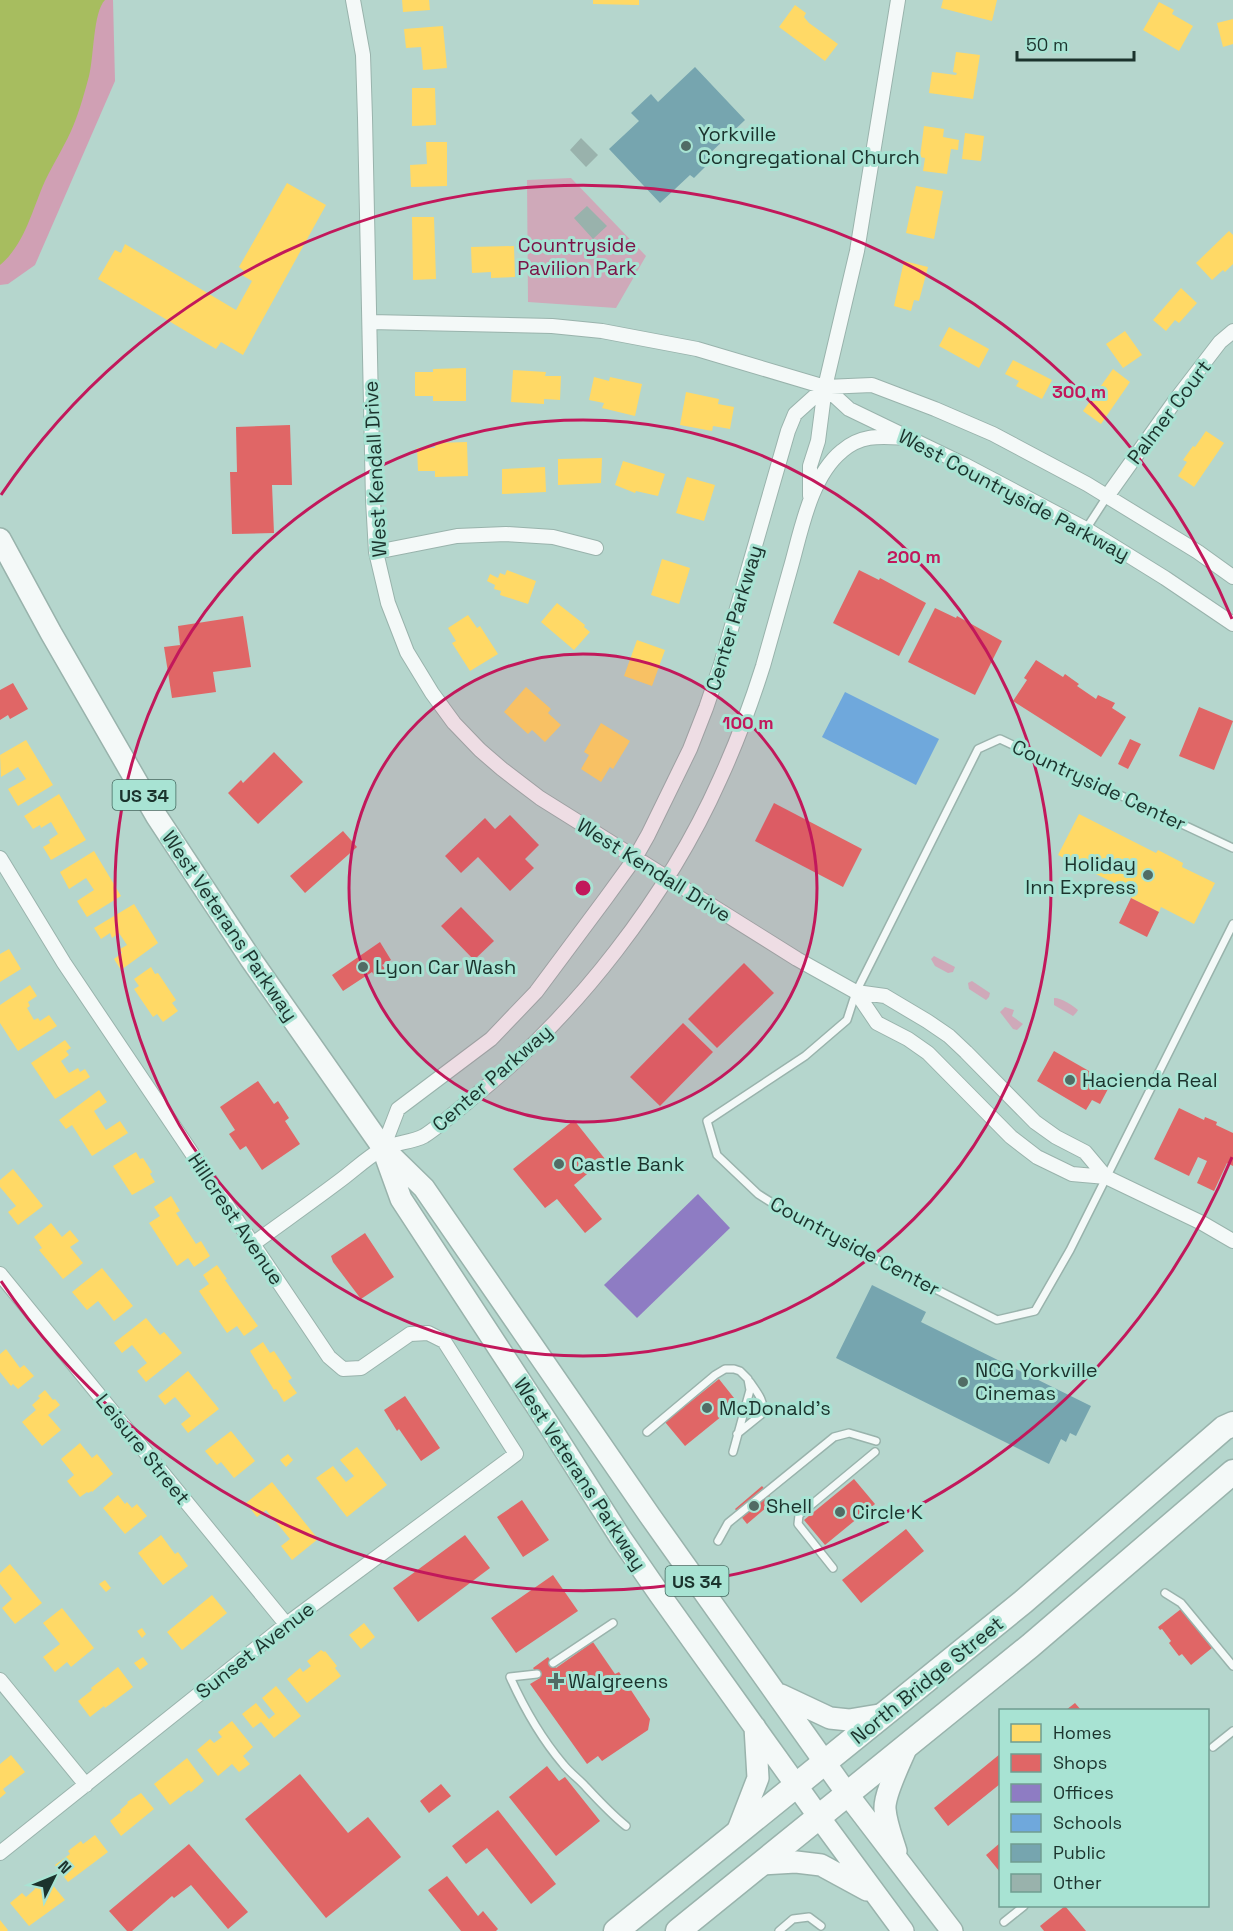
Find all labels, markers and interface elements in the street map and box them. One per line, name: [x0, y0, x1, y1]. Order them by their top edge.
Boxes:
scale bar: [1017, 24, 1134, 62]
text: 50 m: [1026, 33, 1068, 56]
place label: Yorkville Congregational Church: [698, 121, 920, 170]
marker: Yorkville Congregational Church: [679, 139, 693, 153]
park label: Countryside Pavilion Park: [517, 232, 637, 281]
street label: Palmer Court: [1121, 355, 1217, 469]
street label: West Kendall Drive: [357, 380, 393, 558]
text: 300 m: [1052, 380, 1106, 403]
street label: West Countryside Parkway: [894, 423, 1134, 567]
street label: Center Parkway: [700, 542, 768, 694]
text: 200 m: [887, 545, 941, 568]
text: 100 m: [722, 711, 774, 734]
street label: Countryside Center: [1008, 733, 1190, 837]
road number: US 34: [112, 780, 176, 810]
street label: West Kendall Drive: [572, 812, 736, 928]
street label: West Veterans Parkway: [156, 826, 304, 1026]
place label: Holiday Inn Express: [1025, 851, 1136, 900]
marker: Holiday Inn Express: [1141, 868, 1155, 882]
centre of rings: [573, 878, 593, 898]
place label: Lyon Car Wash: [375, 954, 516, 980]
marker: Lyon Car Wash: [356, 960, 370, 974]
street label: Center Parkway: [427, 1019, 557, 1137]
place label: Hacienda Real: [1082, 1067, 1218, 1093]
marker: Hacienda Real: [1063, 1073, 1077, 1087]
street label: Hillcrest Avenue: [182, 1148, 290, 1290]
place label: Castle Bank: [571, 1151, 685, 1177]
marker: Castle Bank: [552, 1157, 566, 1171]
street label: Countryside Center: [766, 1190, 944, 1302]
place label: NCG Yorkville Cinemas: [975, 1357, 1098, 1406]
street label: West Veterans Parkway: [508, 1373, 652, 1575]
marker: NCG Yorkville Cinemas: [956, 1375, 970, 1389]
street label: Leisure Street: [90, 1388, 196, 1510]
place label: McDonald's: [719, 1395, 831, 1421]
marker: McDonald's: [700, 1401, 714, 1415]
place label: Shell: [766, 1493, 812, 1519]
marker: Shell: [747, 1499, 761, 1513]
place label: Circle K: [852, 1499, 923, 1525]
marker: Circle K: [833, 1505, 847, 1519]
road number: US 34: [666, 1566, 728, 1596]
street label: Sunset Avenue: [190, 1596, 320, 1704]
street label: North Bridge Street: [845, 1610, 1009, 1750]
place label: Walgreens: [568, 1668, 668, 1694]
marker: Walgreens: [549, 1674, 563, 1688]
legend: [999, 1709, 1209, 1907]
text: Homes: [1053, 1721, 1112, 1744]
text: Shops: [1053, 1751, 1107, 1774]
text: Offices: [1053, 1781, 1114, 1804]
text: Schools: [1053, 1811, 1122, 1834]
text: Public: [1053, 1841, 1106, 1864]
north arrow: [24, 1847, 84, 1907]
text: N: [53, 1856, 76, 1878]
text: Other: [1053, 1871, 1102, 1894]

